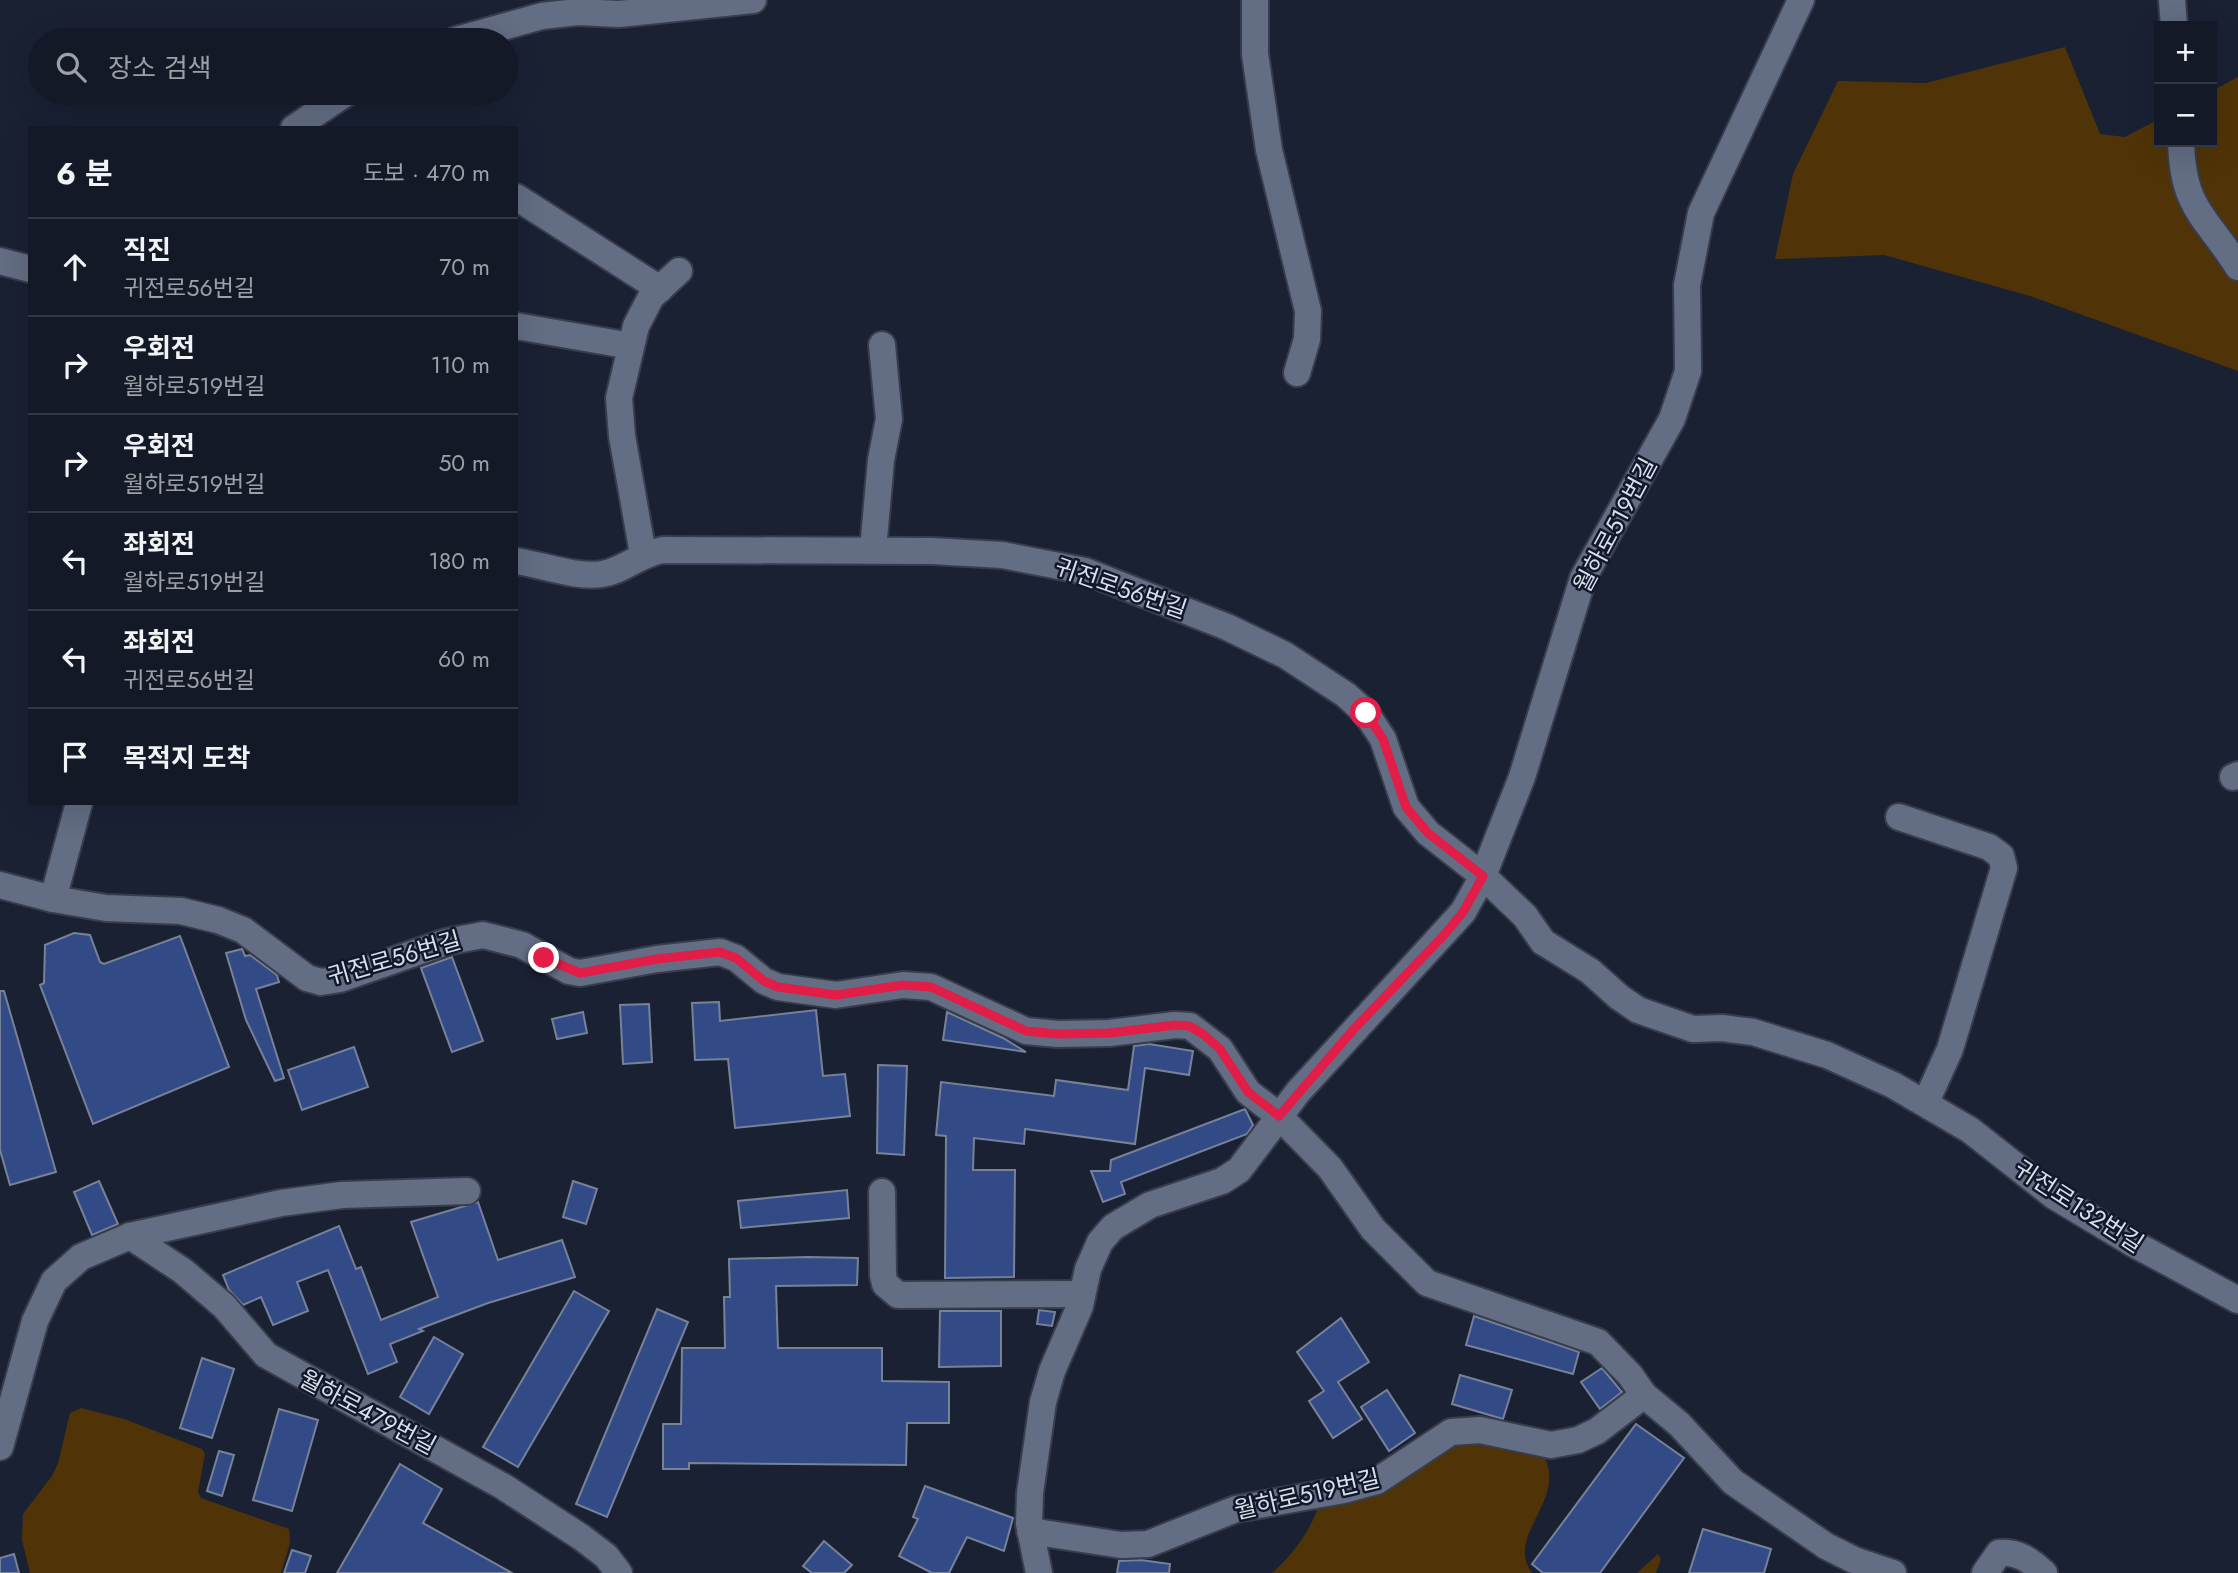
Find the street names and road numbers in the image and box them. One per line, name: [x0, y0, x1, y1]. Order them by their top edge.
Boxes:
street label: 월하로519번길: [1565, 451, 1665, 599]
street label: 귀전로56번길: [1050, 549, 1192, 627]
street label: 귀전로56번길: [323, 922, 465, 994]
street label: 귀전로132번길: [2007, 1151, 2151, 1261]
street label: 월하로479번길: [293, 1361, 443, 1463]
street label: 월하로519번길: [1231, 1460, 1383, 1528]

